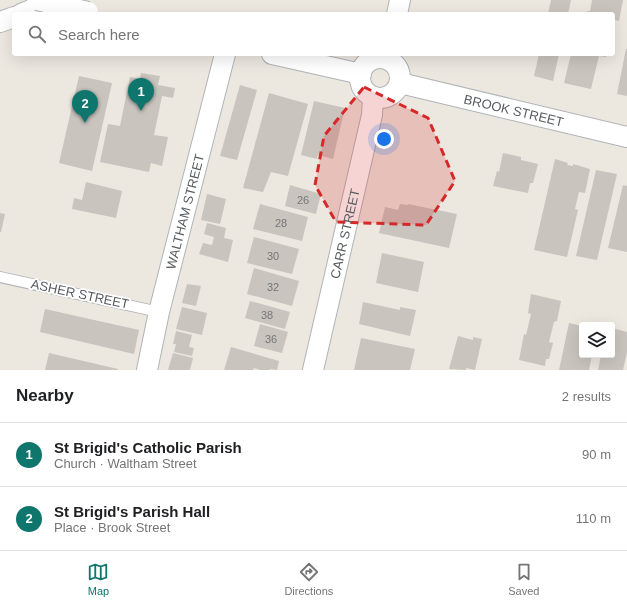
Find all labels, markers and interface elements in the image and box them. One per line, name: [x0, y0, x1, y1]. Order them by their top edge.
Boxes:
search box: [12, 12, 615, 56]
icon: search: [26, 23, 48, 45]
text: Search here: [58, 26, 140, 43]
pin: 1: [128, 78, 154, 111]
pin: 2: [72, 90, 98, 123]
street label: BROOK STREET: [463, 91, 565, 129]
your location: [374, 129, 394, 149]
street label: WALTHAM STREET: [163, 152, 207, 271]
street label: CARR STREET: [327, 187, 362, 280]
house number: 26: [297, 194, 309, 206]
house number: 28: [275, 217, 287, 229]
house number: 30: [267, 250, 279, 262]
street label: ASHER STREET: [30, 276, 130, 312]
house number: 32: [267, 281, 279, 293]
house number: 38: [261, 309, 273, 321]
map controls: [579, 322, 615, 358]
button: layers: [579, 322, 615, 358]
house number: 36: [265, 333, 277, 345]
text: Nearby: [16, 386, 74, 405]
text: 2 results: [562, 389, 611, 404]
text: St Brigid's Catholic Parish: [54, 439, 242, 456]
text: 1: [25, 447, 33, 462]
text: 90 m: [582, 447, 611, 462]
text: Church · Waltham Street: [54, 456, 197, 471]
text: St Brigid's Parish Hall: [54, 503, 210, 520]
text: 2: [25, 511, 33, 526]
text: 110 m: [576, 511, 611, 526]
text: Place · Brook Street: [54, 520, 170, 535]
tab: Map: [87, 561, 109, 597]
tab: Directions: [284, 561, 333, 597]
tab: Saved: [508, 561, 539, 597]

